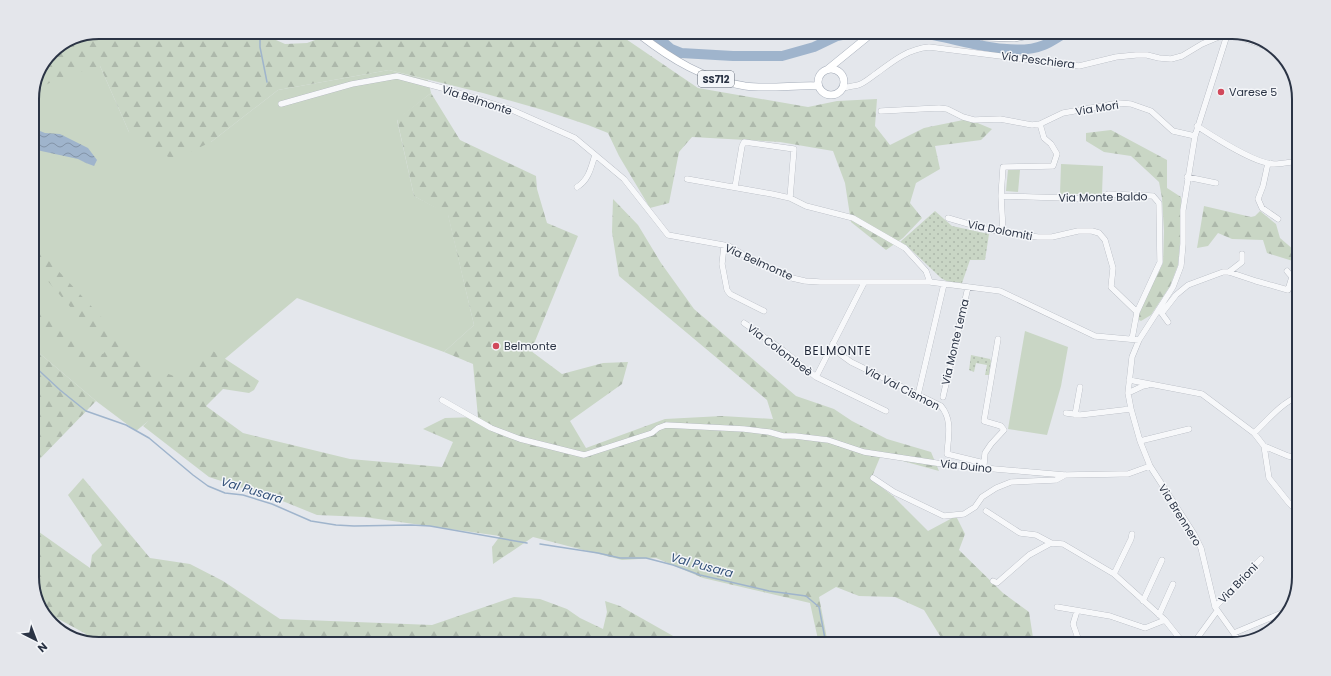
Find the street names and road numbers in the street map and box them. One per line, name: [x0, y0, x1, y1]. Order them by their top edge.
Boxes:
street label: Via Peschiera: [1000, 48, 1076, 72]
road number: SS712: [698, 71, 734, 87]
street label: Via Belmonte: [440, 81, 514, 119]
street label: Via Mori: [1074, 97, 1120, 119]
street label: Via Monte Baldo: [1058, 188, 1148, 206]
street label: Via Dolomiti: [966, 216, 1034, 244]
street label: Via Belmonte: [722, 240, 796, 284]
street label: Via Monte Lema: [937, 297, 973, 387]
street label: Via Colombeè: [744, 320, 816, 380]
street label: Via Val Cismon: [861, 362, 943, 414]
street label: Via Duino: [939, 455, 993, 477]
street label: Via Brennero: [1155, 481, 1205, 549]
street label: Via Brioni: [1215, 559, 1262, 607]

